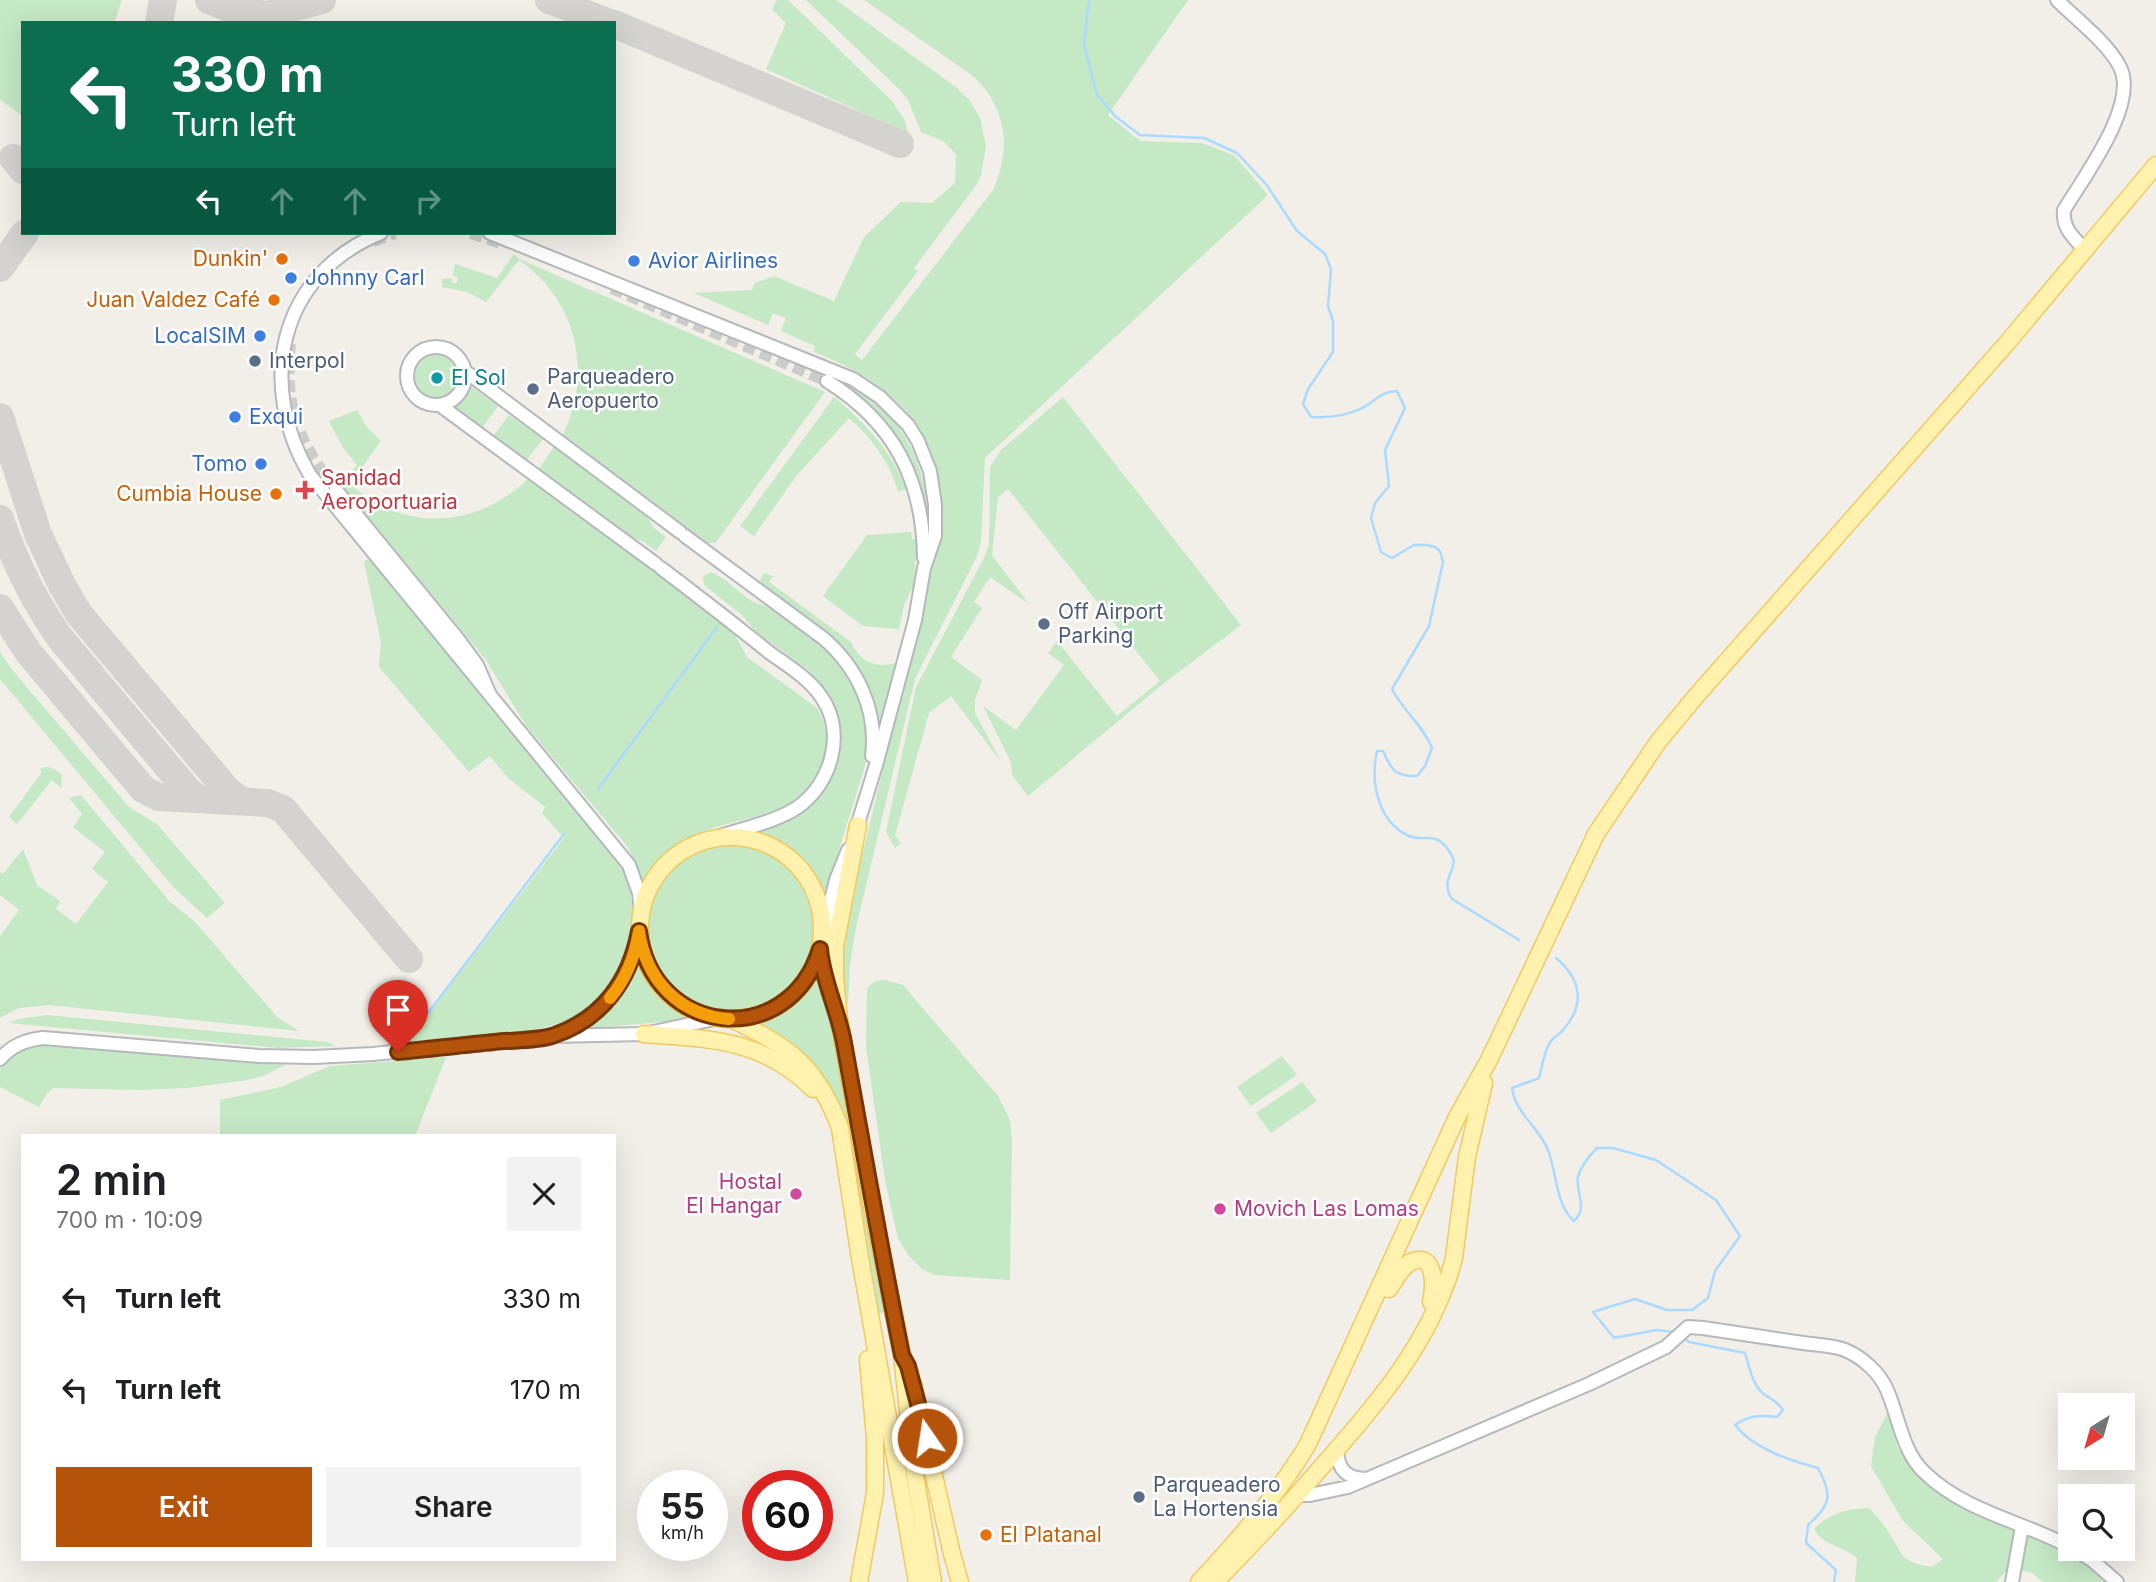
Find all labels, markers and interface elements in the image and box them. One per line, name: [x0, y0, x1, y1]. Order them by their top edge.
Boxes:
text: 330 m: [171, 45, 324, 104]
icon: left: [56, 49, 147, 140]
text: Turn left: [171, 105, 296, 144]
icon: left: [190, 182, 228, 220]
icon: ahead: [263, 182, 301, 220]
icon: ahead: [336, 182, 374, 220]
icon: right: [409, 182, 447, 220]
place label: Dunkin': [193, 246, 268, 271]
place label: Avior Airlines: [648, 248, 778, 273]
marker: Dunkin': [274, 251, 290, 267]
marker: Avior Airlines: [626, 253, 642, 269]
place label: Johnny Carl: [305, 265, 425, 290]
marker: Johnny Carl: [283, 270, 299, 286]
place label: Juan Valdez Café: [86, 287, 260, 312]
marker: Juan Valdez Café: [266, 292, 282, 308]
place label: LocalSIM: [154, 323, 246, 348]
marker: LocalSIM: [252, 328, 268, 344]
place label: Interpol: [269, 348, 345, 373]
marker: Interpol: [247, 353, 263, 369]
place label: Parqueadero Aeropuerto: [547, 364, 675, 413]
place label: El Sol: [451, 365, 506, 390]
marker: El Sol: [429, 370, 445, 386]
marker: Parqueadero Aeropuerto: [525, 381, 541, 397]
place label: Exqui: [249, 404, 303, 429]
marker: Exqui: [227, 409, 243, 425]
place label: Tomo: [192, 451, 247, 476]
marker: Tomo: [253, 456, 269, 472]
place label: Sanidad Aeroportuaria: [321, 465, 458, 514]
marker: Sanidad Aeroportuaria: [295, 480, 315, 500]
place label: Cumbia House: [116, 481, 262, 506]
marker: Cumbia House: [268, 486, 284, 502]
place label: Off Airport Parking: [1058, 599, 1163, 648]
marker: Off Airport Parking: [1036, 616, 1052, 632]
pin: [368, 980, 428, 1052]
icon: arrive: [379, 991, 417, 1029]
text: 2 min: [56, 1154, 167, 1205]
button: close: [507, 1157, 581, 1231]
place label: Hostal El Hangar: [686, 1169, 782, 1218]
marker: Hostal El Hangar: [788, 1186, 804, 1202]
place label: Movich Las Lomas: [1234, 1196, 1419, 1221]
marker: Movich Las Lomas: [1212, 1201, 1228, 1217]
text: 700 m · 10:09: [56, 1206, 203, 1234]
icon: left: [56, 1280, 94, 1318]
text: Turn left: [115, 1283, 221, 1314]
text: 330 m: [502, 1283, 581, 1314]
icon: left: [56, 1371, 94, 1409]
text: Turn left: [115, 1374, 221, 1405]
text: 170 m: [510, 1374, 581, 1405]
north arrow: [2058, 1393, 2135, 1470]
map controls: [2058, 1393, 2135, 1561]
position arrow: [890, 1401, 964, 1475]
button: Exit: [56, 1467, 312, 1547]
button: Share: [326, 1467, 581, 1547]
speed limit sign: 60: [742, 1470, 833, 1561]
place label: Parqueadero La Hortensia: [1153, 1472, 1281, 1521]
button: search: [2058, 1484, 2135, 1561]
text: 55: [660, 1485, 705, 1527]
marker: Parqueadero La Hortensia: [1131, 1489, 1147, 1505]
text: km/h: [661, 1522, 704, 1543]
place label: El Platanal: [1000, 1522, 1102, 1547]
marker: El Platanal: [978, 1527, 994, 1543]

